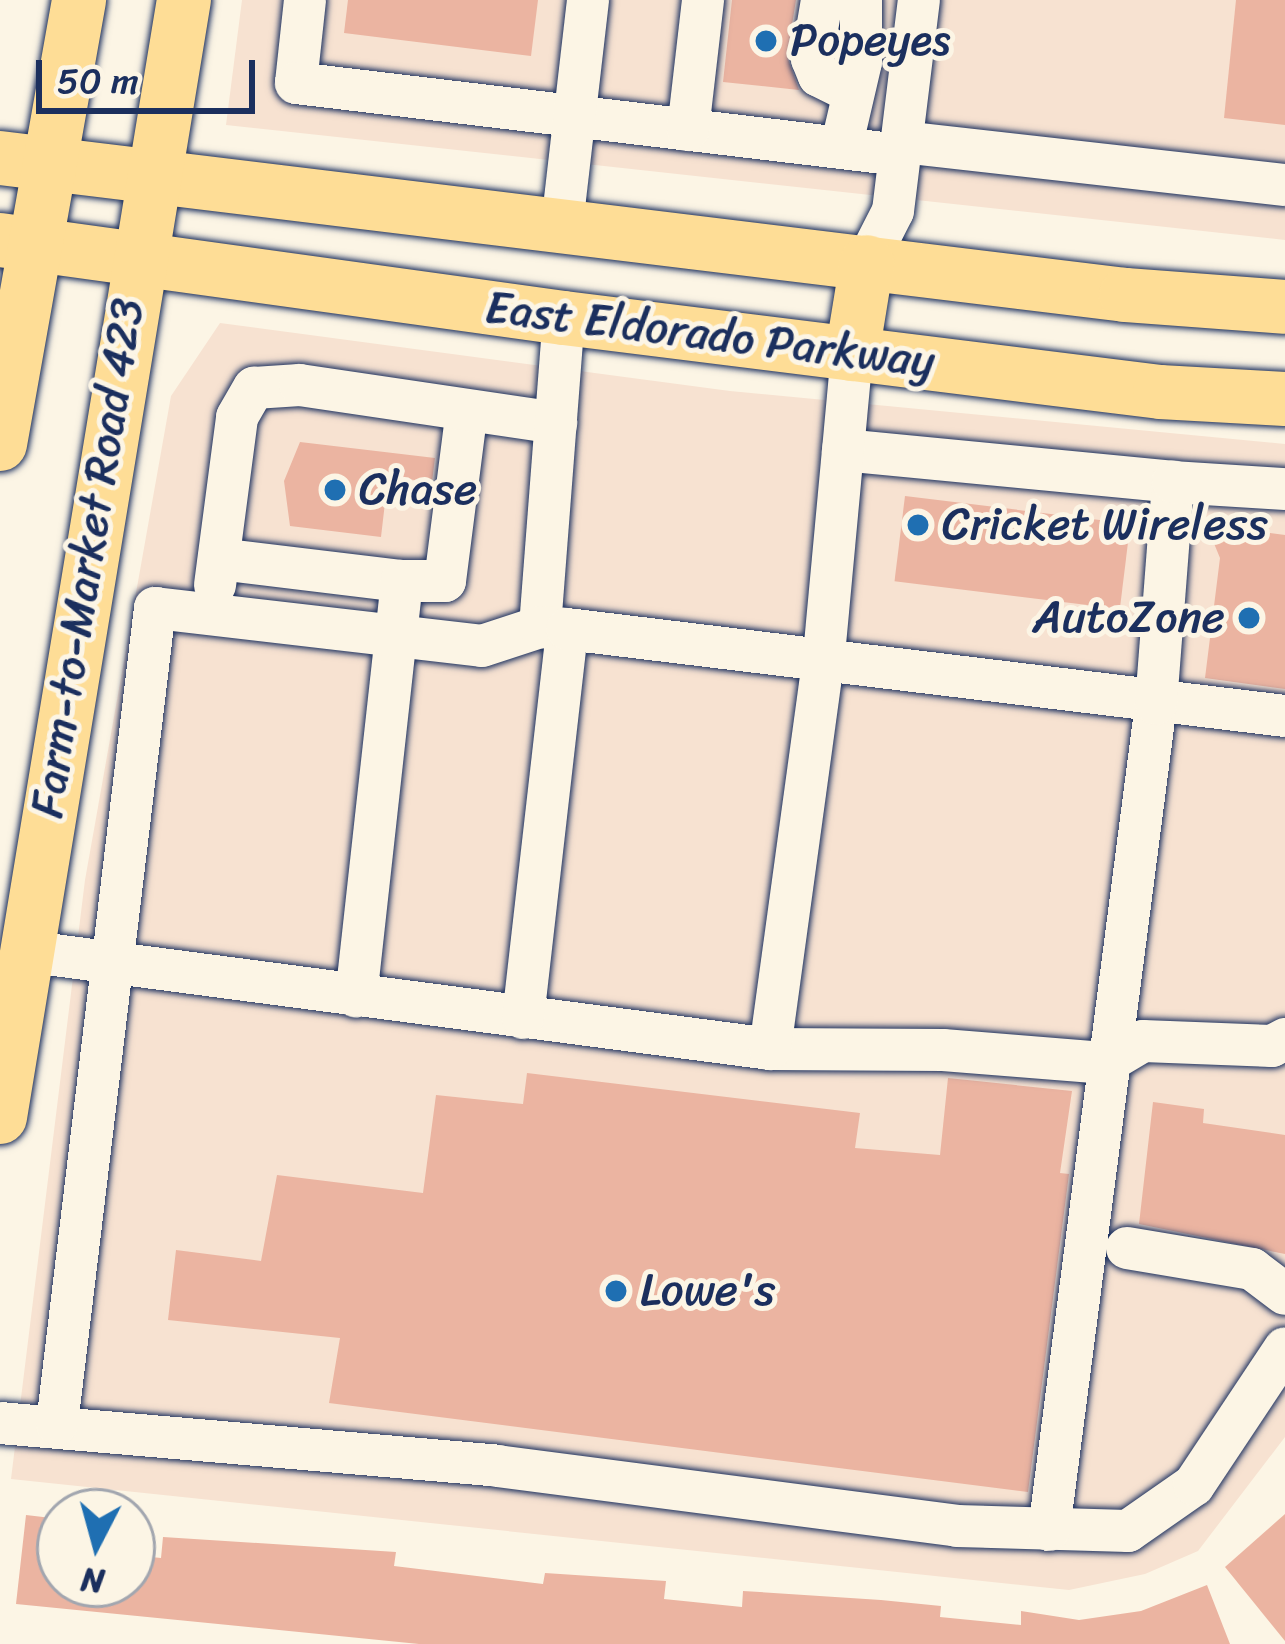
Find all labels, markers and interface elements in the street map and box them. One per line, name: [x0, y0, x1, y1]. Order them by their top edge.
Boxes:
place label: Popeyes: [790, 14, 951, 68]
marker: Popeyes: [753, 28, 779, 54]
scale bar: [42, 36, 261, 110]
text: 50 m: [57, 49, 139, 113]
street label: East Eldorado Parkway: [482, 281, 938, 389]
street label: Farm-to-Market Road 423: [20, 295, 156, 821]
place label: Chase: [359, 463, 477, 517]
marker: Chase: [322, 477, 348, 503]
place label: Cricket Wireless: [942, 498, 1264, 552]
marker: Cricket Wireless: [905, 512, 931, 538]
place label: AutoZone: [1032, 591, 1225, 645]
marker: AutoZone: [1236, 605, 1262, 631]
place label: Lowe's: [640, 1264, 775, 1318]
marker: Lowe's: [603, 1278, 629, 1304]
north arrow: [36, 1488, 156, 1608]
text: N: [78, 1551, 107, 1611]

